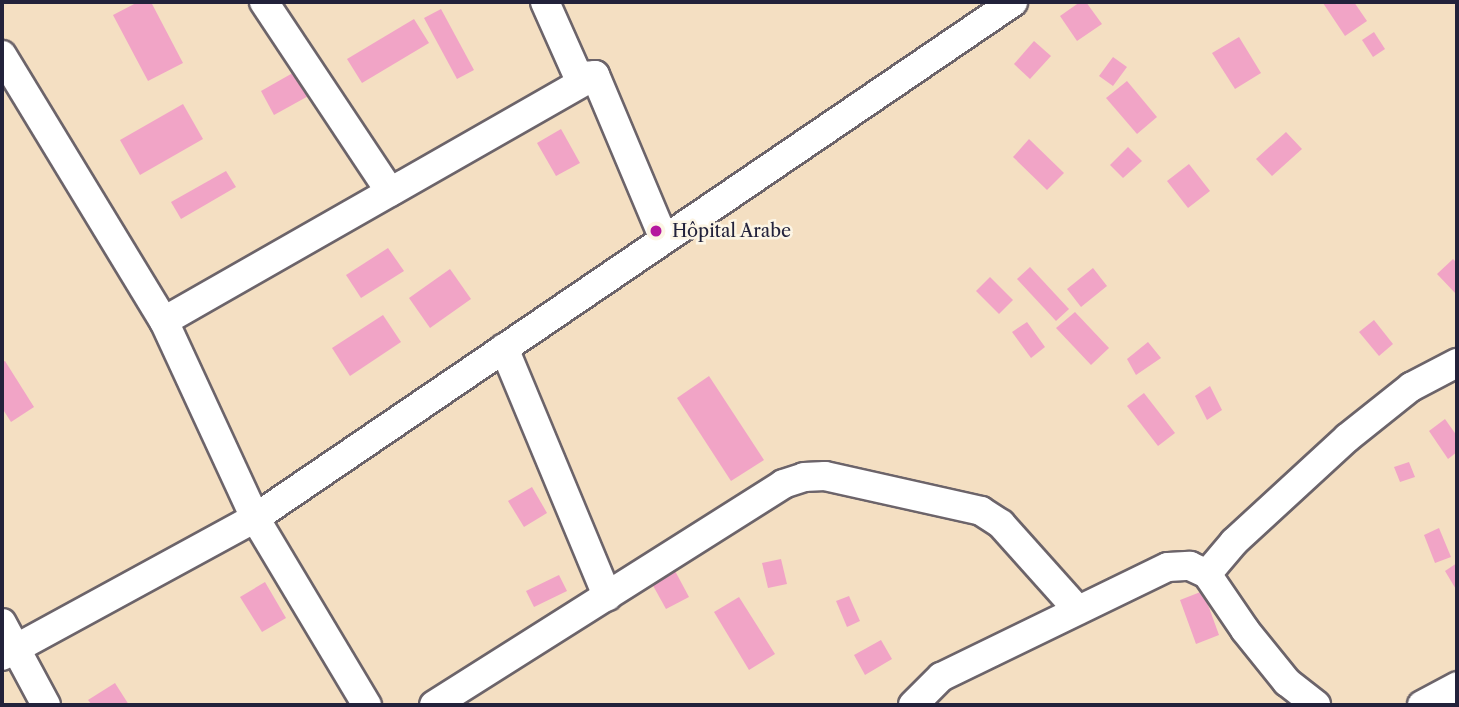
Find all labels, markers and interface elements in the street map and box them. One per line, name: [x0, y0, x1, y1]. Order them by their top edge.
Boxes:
place label: Hôpital Arabe: [672, 220, 792, 242]
marker: Hôpital Arabe: [646, 221, 666, 241]

